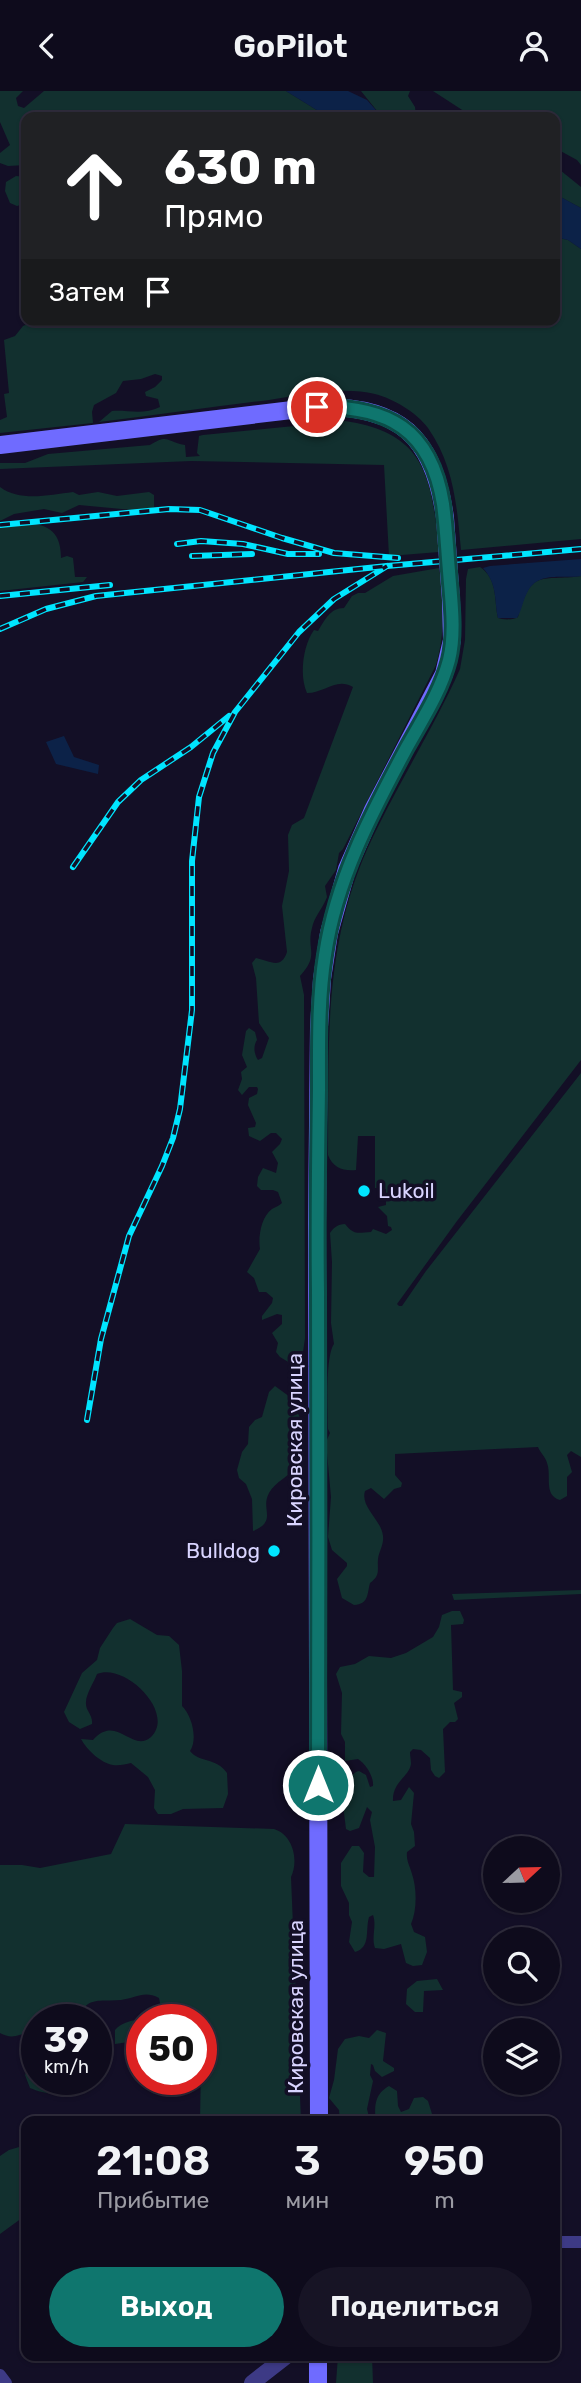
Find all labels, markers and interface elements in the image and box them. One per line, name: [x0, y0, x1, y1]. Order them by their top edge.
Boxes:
icon: back: [28, 27, 66, 65]
text: GoPilot: [233, 27, 348, 65]
icon: person: [515, 27, 553, 65]
text: 630 m: [164, 138, 317, 196]
icon: ahead: [49, 140, 140, 231]
text: Прямо: [164, 197, 264, 235]
icon: arrive: [139, 273, 177, 311]
text: Затем: [49, 277, 125, 308]
pin: [287, 377, 347, 437]
icon: arrive: [298, 388, 336, 426]
place label: Lukoil: [378, 1178, 435, 1203]
marker: Lukoil: [356, 1183, 372, 1199]
street label: Кировская улица: [282, 1353, 307, 1527]
place label: Bulldog: [186, 1538, 260, 1563]
marker: Bulldog: [266, 1543, 282, 1559]
position arrow: [281, 1748, 355, 1822]
north arrow: [483, 1836, 560, 1913]
map controls: [483, 1836, 560, 2095]
street label: Кировская улица: [283, 1920, 308, 2094]
button: search: [483, 1927, 560, 2004]
speed limit sign: 50: [126, 2004, 217, 2095]
button: layers: [483, 2018, 560, 2095]
text: 39: [44, 2019, 89, 2061]
text: km/h: [44, 2056, 89, 2078]
text: 21:08: [96, 2136, 211, 2186]
text: 3: [294, 2136, 321, 2186]
text: 950: [404, 2136, 485, 2186]
text: Прибытие: [97, 2186, 209, 2214]
text: мин: [285, 2186, 329, 2214]
text: m: [434, 2186, 455, 2214]
button: Выход: [49, 2267, 284, 2347]
button: Поделиться: [298, 2267, 532, 2347]

